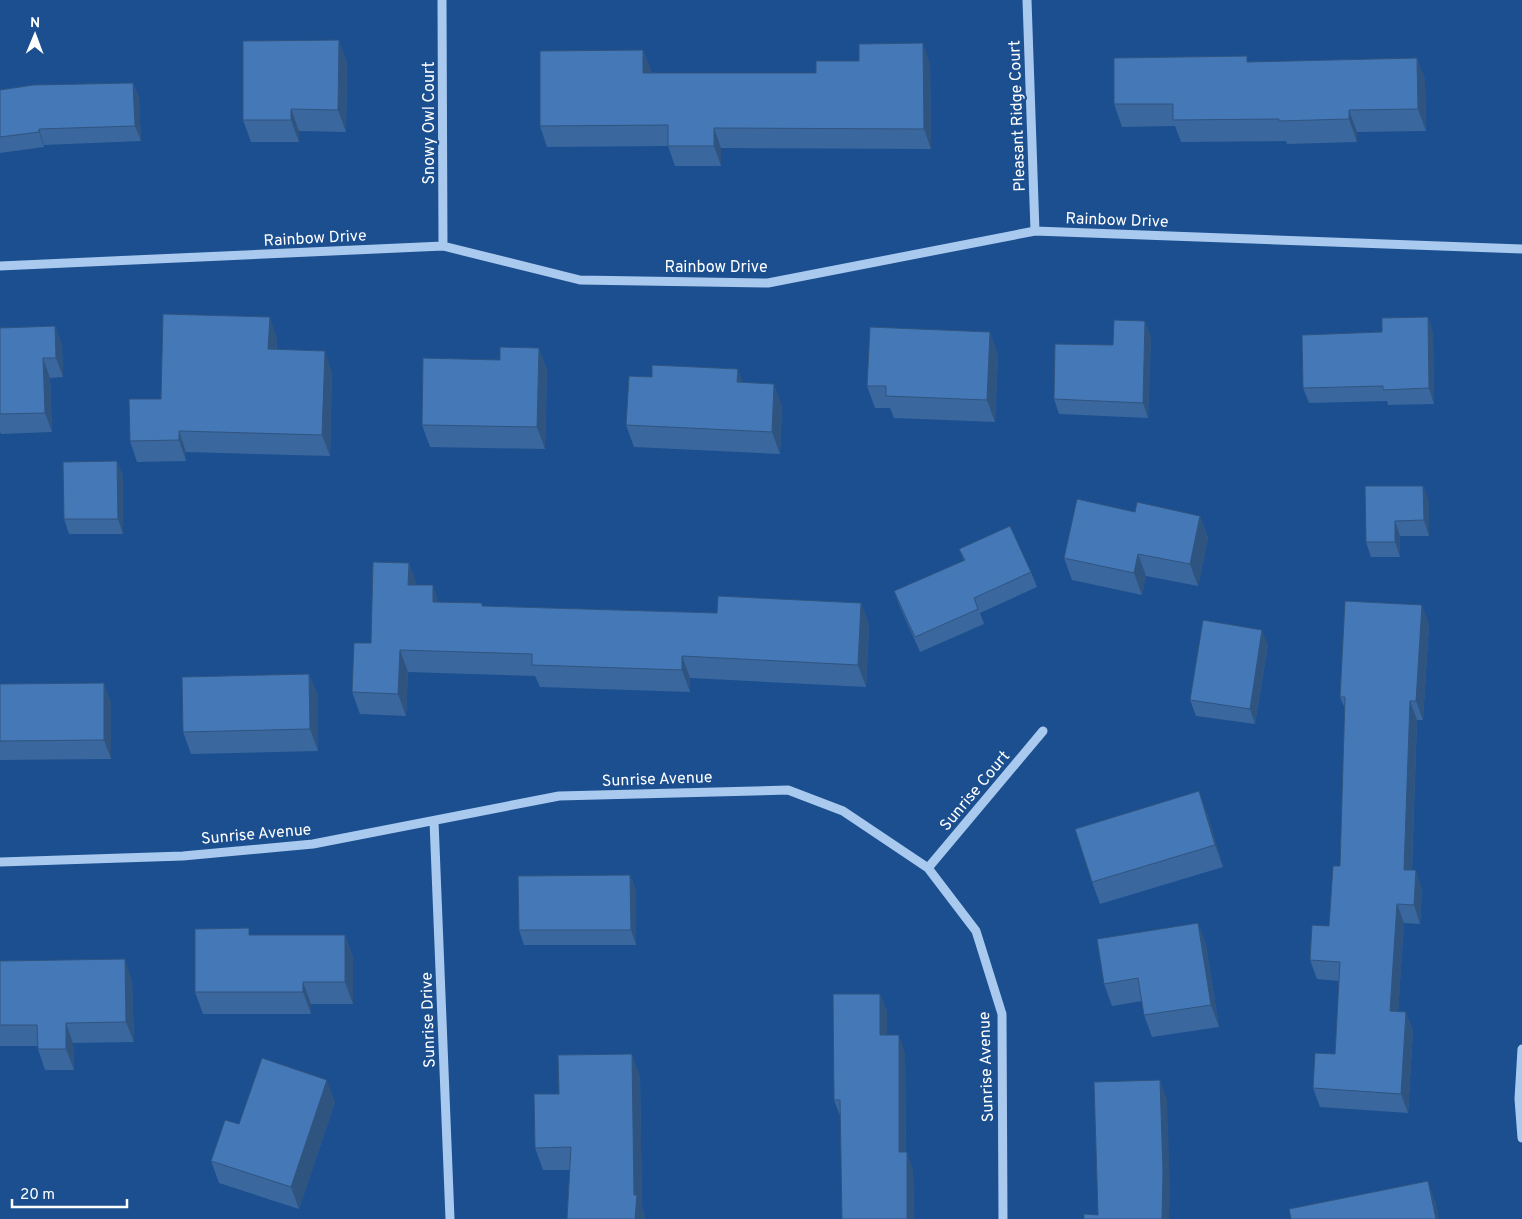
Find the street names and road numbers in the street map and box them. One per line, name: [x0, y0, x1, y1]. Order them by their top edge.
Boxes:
street label: Pleasant Ridge Court: [1005, 40, 1031, 192]
street label: Snowy Owl Court: [420, 61, 440, 185]
street label: Rainbow Drive: [1065, 209, 1169, 233]
street label: Rainbow Drive: [263, 226, 367, 252]
street label: Rainbow Drive: [664, 258, 768, 278]
street label: Sunrise Court: [936, 747, 1015, 836]
street label: Sunrise Avenue: [601, 768, 713, 792]
street label: Sunrise Avenue: [200, 820, 312, 850]
street label: Sunrise Drive: [417, 972, 441, 1068]
street label: Sunrise Avenue: [975, 1011, 999, 1123]

